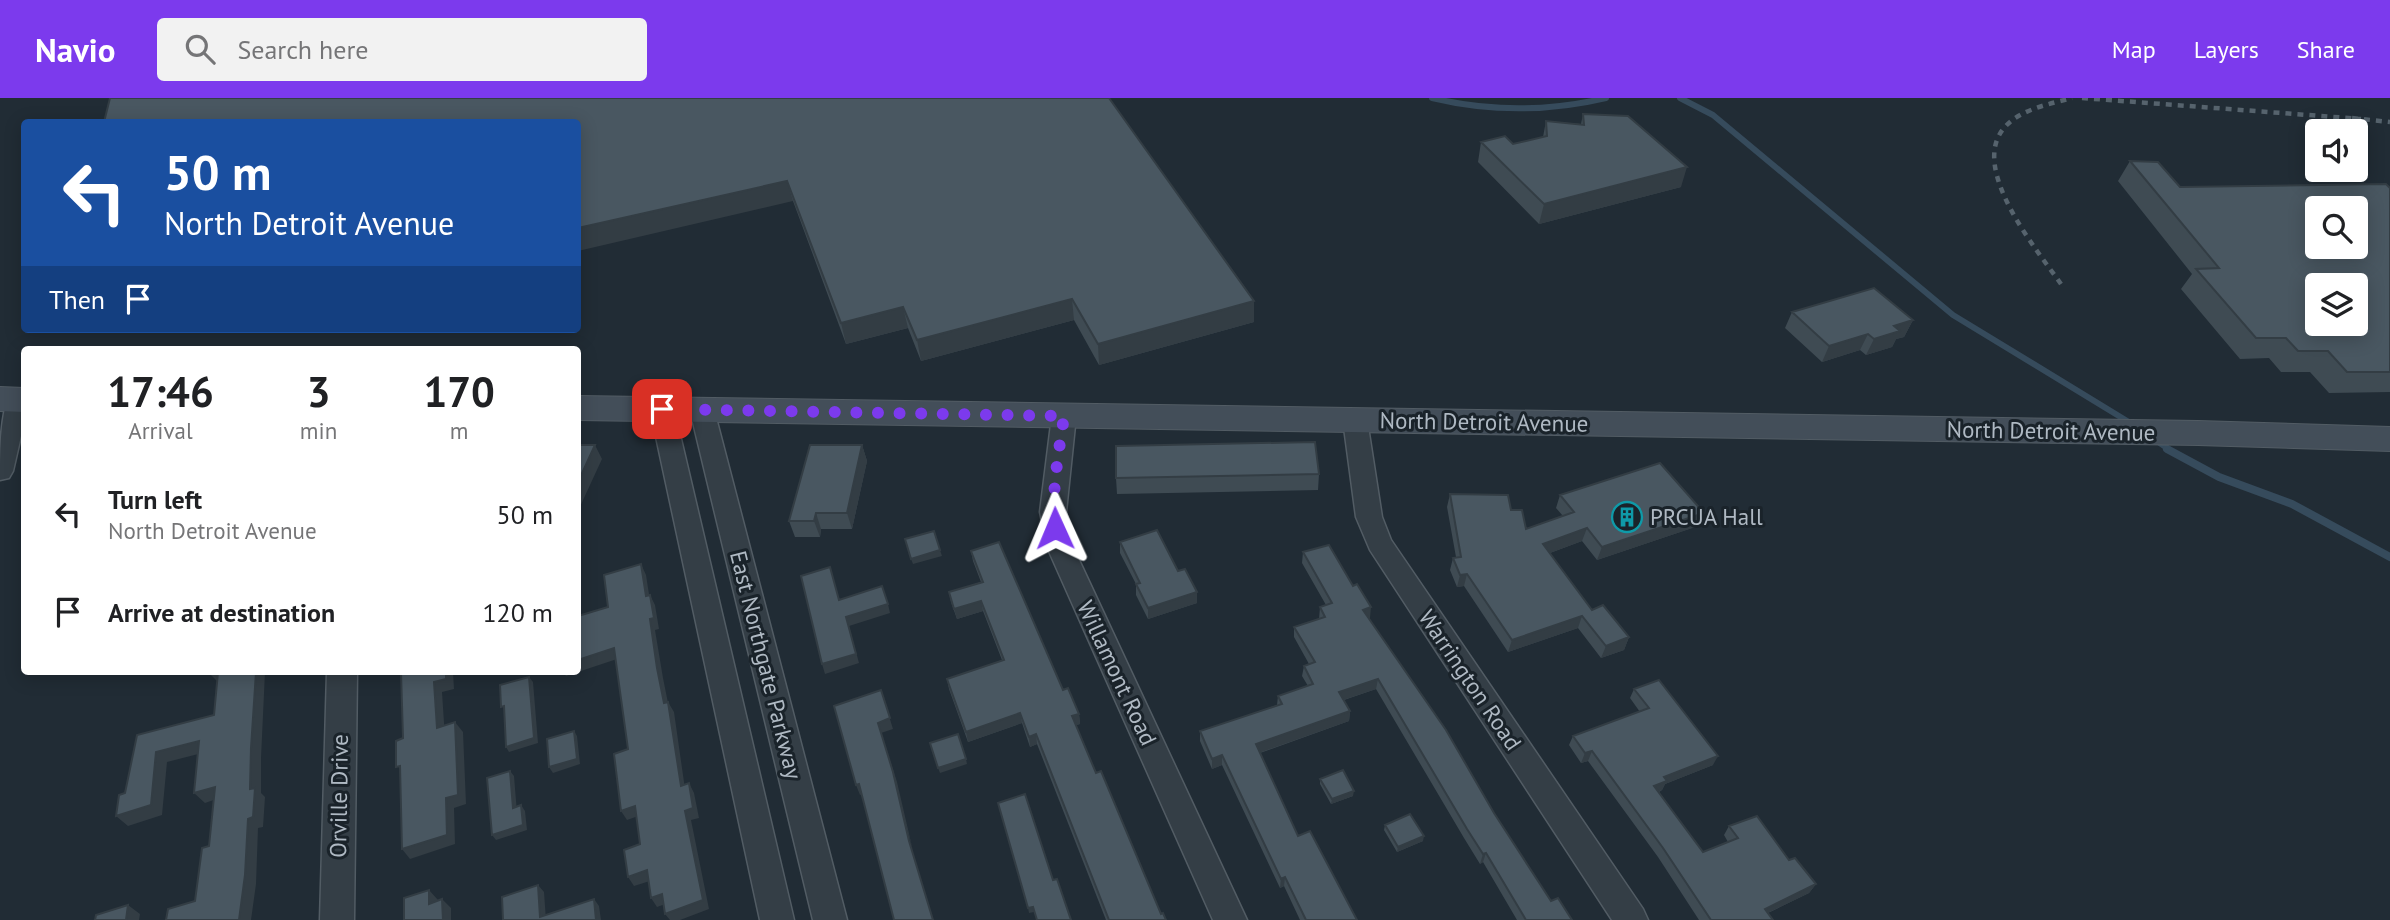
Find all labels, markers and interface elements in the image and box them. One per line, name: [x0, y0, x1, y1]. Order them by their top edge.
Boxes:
search box: [157, 18, 647, 81]
text: Navio: [35, 28, 115, 71]
icon: search: [181, 30, 219, 68]
text: Search here: [237, 33, 369, 66]
text: Map: [2112, 34, 2156, 65]
text: Layers: [2194, 34, 2259, 65]
text: Share: [2297, 34, 2355, 65]
map controls: [2305, 119, 2368, 336]
button: sound: [2305, 119, 2368, 182]
text: 50 m: [164, 140, 271, 204]
icon: left: [49, 147, 140, 238]
button: search: [2305, 196, 2368, 259]
text: North Detroit Avenue: [164, 202, 454, 244]
button: layers: [2305, 273, 2368, 336]
icon: arrive: [119, 280, 157, 318]
text: Then: [49, 283, 105, 316]
text: 17:46: [107, 364, 214, 419]
text: 3: [307, 364, 330, 419]
text: 170: [423, 364, 495, 419]
pin: [632, 379, 692, 439]
icon: arrive: [643, 390, 681, 428]
street label: North Detroit Avenue: [1379, 405, 1589, 438]
street label: North Detroit Avenue: [1946, 414, 2156, 447]
text: Arrival: [128, 416, 193, 445]
text: min: [300, 416, 337, 445]
text: m: [450, 416, 468, 445]
text: Turn left: [108, 483, 202, 516]
position arrow: [1018, 491, 1092, 565]
icon: left: [49, 495, 87, 533]
text: 50 m: [497, 498, 553, 531]
building icon: PRCUA Hall: [1610, 500, 1644, 534]
place label: PRCUA Hall: [1650, 502, 1763, 531]
text: North Detroit Avenue: [108, 516, 317, 545]
street label: East Northgate Parkway: [724, 548, 809, 782]
icon: arrive: [49, 593, 87, 631]
text: Arrive at destination: [108, 596, 335, 629]
text: 120 m: [482, 596, 553, 629]
street label: Willamont Road: [1071, 596, 1164, 750]
street label: Warrington Road: [1413, 604, 1528, 756]
street label: Orville Drive: [323, 734, 354, 858]

